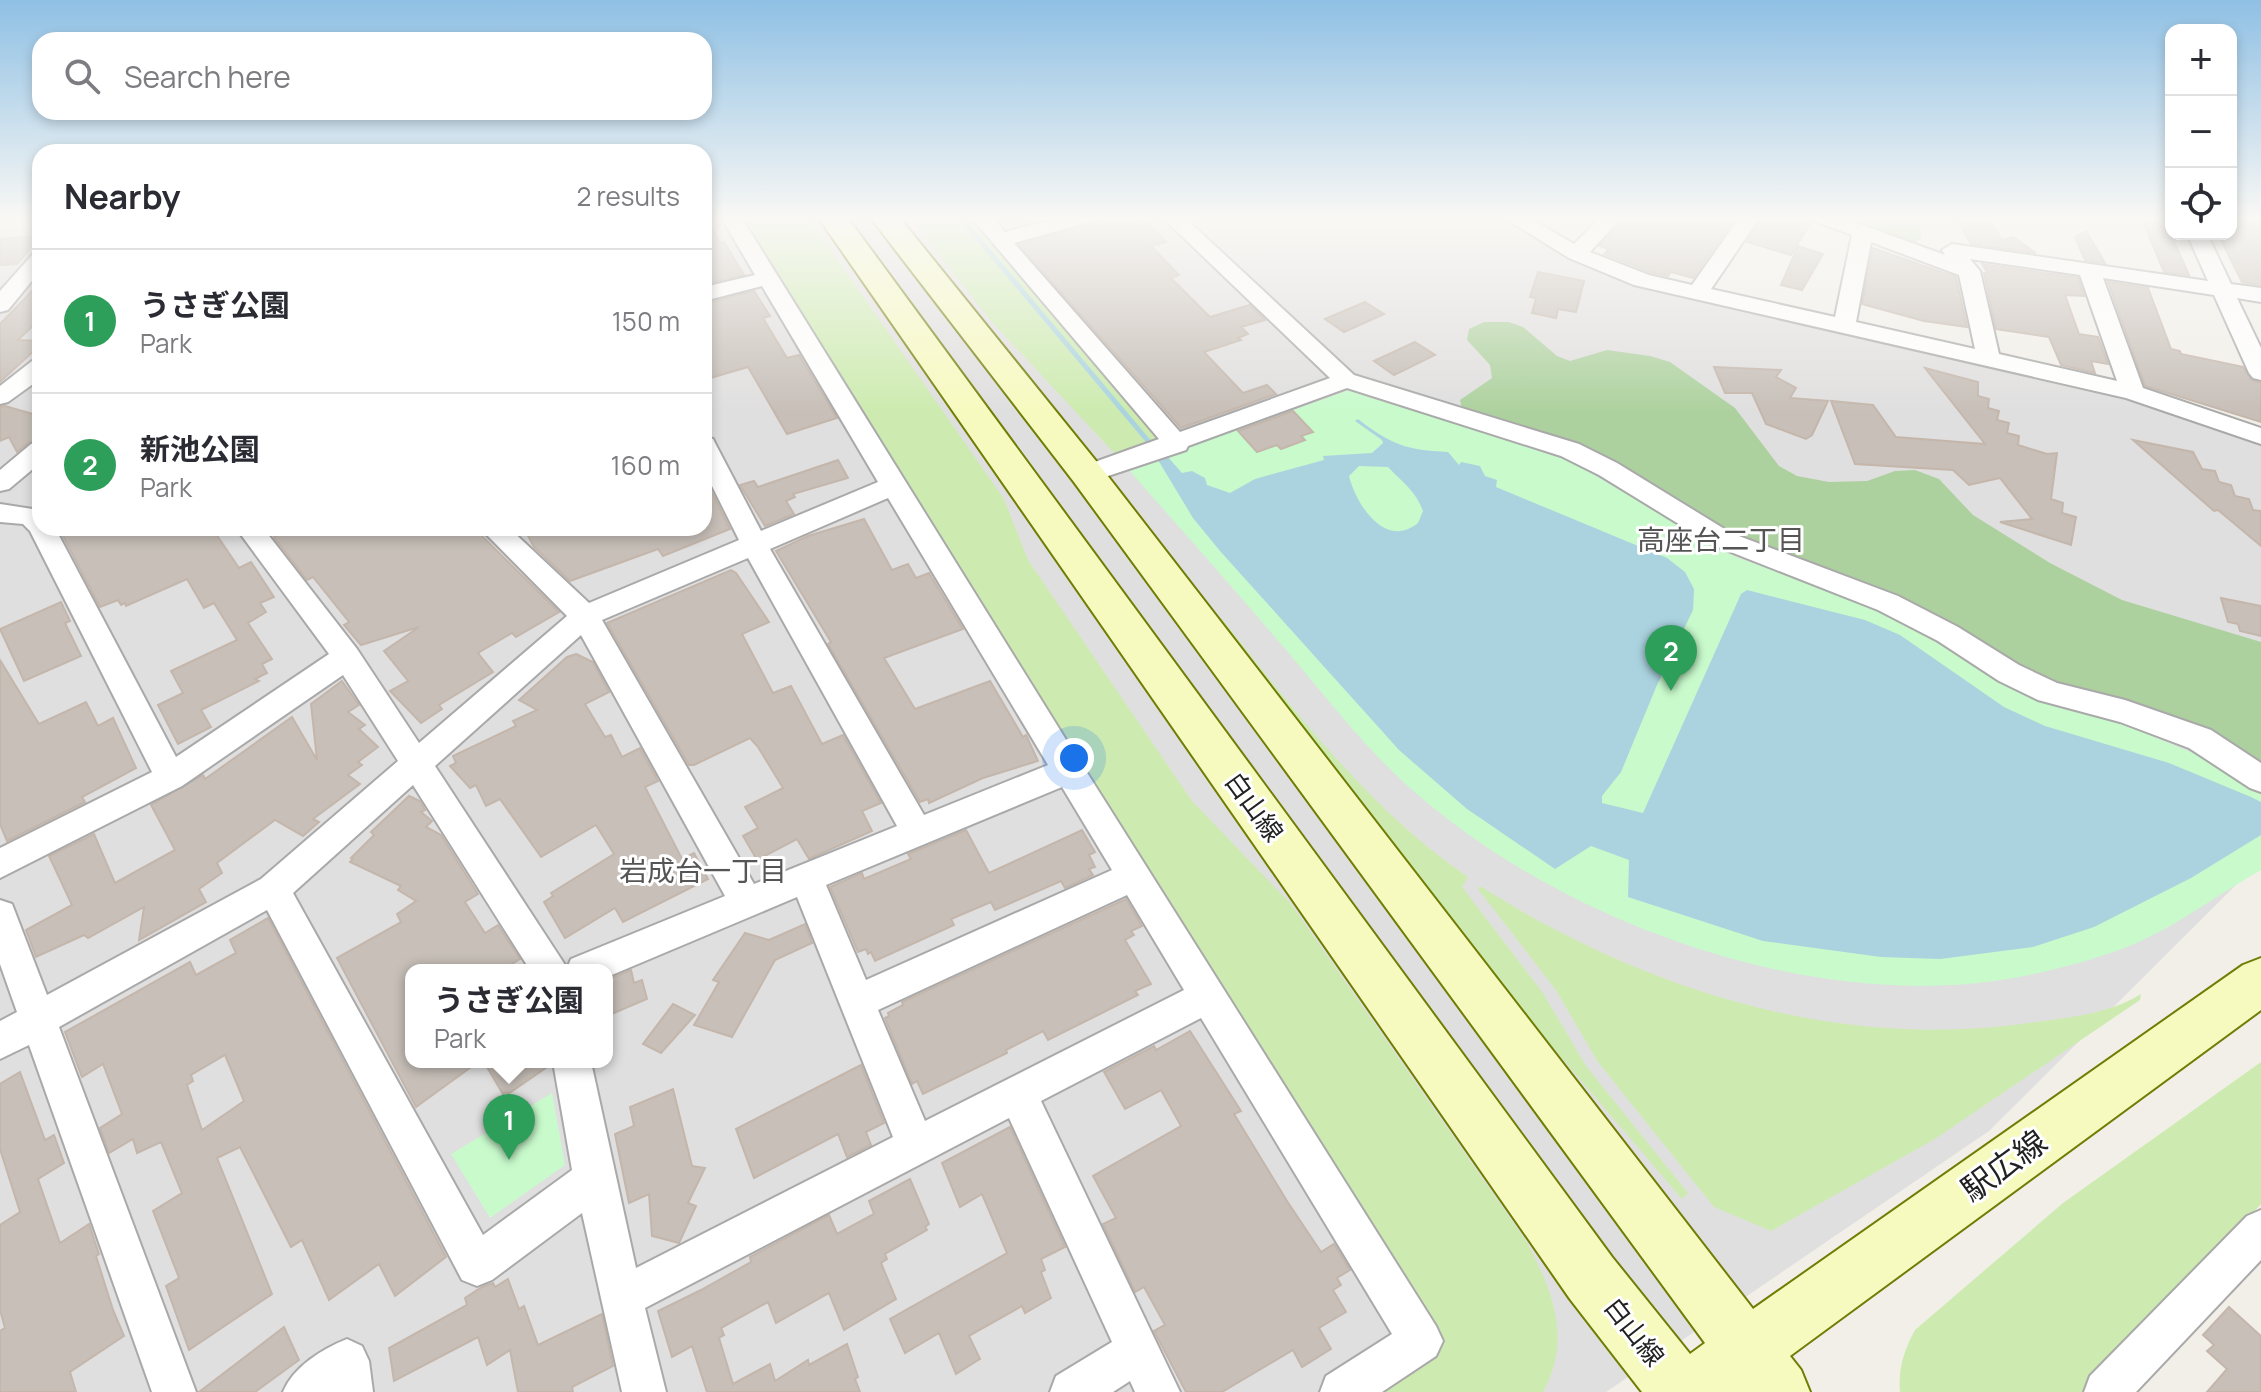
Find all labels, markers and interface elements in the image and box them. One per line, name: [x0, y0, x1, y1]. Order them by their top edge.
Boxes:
map controls: [2165, 24, 2237, 240]
button: +: [2165, 24, 2237, 96]
search box: [32, 32, 712, 120]
icon: search: [60, 54, 104, 98]
text: Search here: [124, 56, 291, 97]
button: −: [2165, 96, 2237, 168]
button: locate: [2165, 168, 2237, 240]
text: Nearby: [64, 173, 180, 219]
text: 2 results: [576, 178, 680, 214]
text: うさぎ公園: [140, 284, 290, 325]
text: 1: [84, 303, 96, 339]
text: 150 m: [612, 303, 680, 339]
text: Park: [140, 325, 192, 361]
text: 新池公園: [140, 428, 260, 469]
text: 2: [82, 447, 98, 483]
text: 160 m: [611, 447, 680, 483]
text: Park: [140, 469, 192, 505]
district label: 高座台二丁目: [1637, 520, 1805, 558]
pin: 2: [1645, 625, 1697, 691]
your location: [1054, 738, 1094, 778]
street label: 白山線: [1217, 764, 1292, 849]
district label: 岩成台一丁目: [619, 851, 787, 889]
popup: [405, 964, 613, 1068]
text: うさぎ公園: [434, 979, 584, 1020]
text: Park: [434, 1020, 486, 1056]
pin: 1: [483, 1094, 535, 1160]
street label: 駅広線: [1952, 1119, 2055, 1211]
street label: 白山線: [1597, 1290, 1673, 1373]

